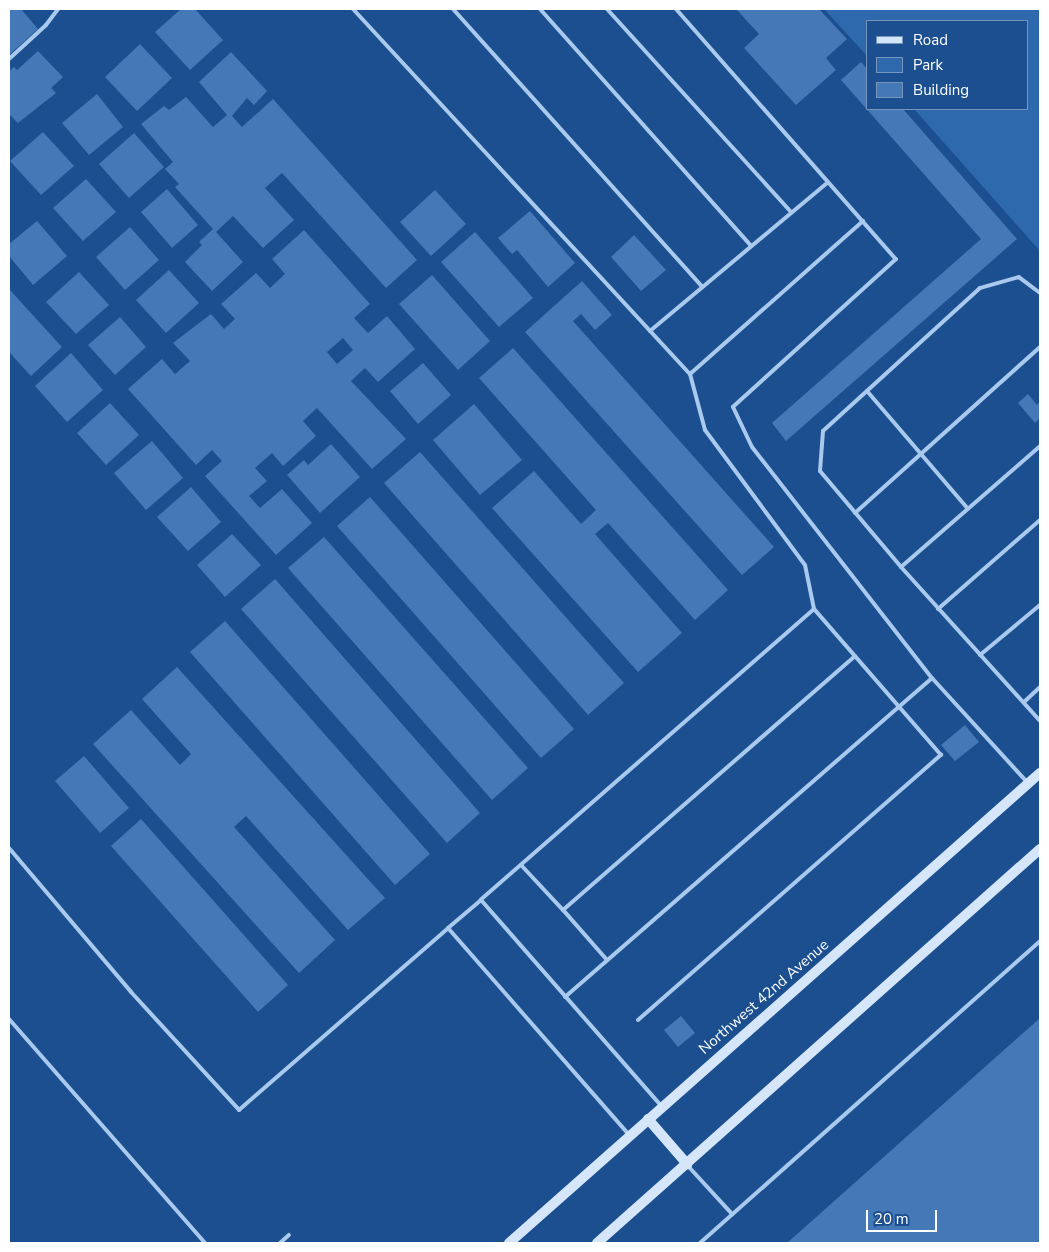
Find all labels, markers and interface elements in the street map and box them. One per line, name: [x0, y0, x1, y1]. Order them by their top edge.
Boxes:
legend: [866, 20, 1029, 110]
text: Road: [913, 30, 948, 50]
text: Park: [913, 55, 943, 75]
text: Building: [913, 80, 969, 100]
street label: Northwest 42nd Avenue: [696, 936, 832, 1058]
scale bar: [869, 1200, 940, 1232]
text: 20 m: [874, 1209, 909, 1229]

